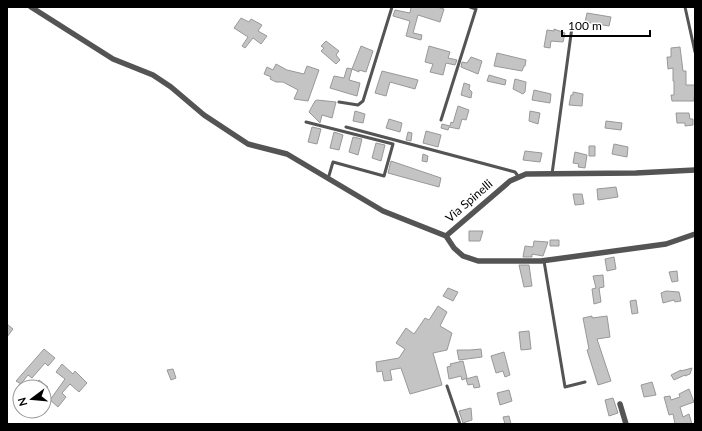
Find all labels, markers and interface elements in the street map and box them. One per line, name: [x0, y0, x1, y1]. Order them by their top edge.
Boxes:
scale bar: [562, 12, 650, 38]
text: 100 m: [568, 18, 602, 33]
street label: Via Spinelli: [442, 176, 495, 225]
north arrow: [12, 379, 52, 419]
text: N: [14, 396, 29, 408]

